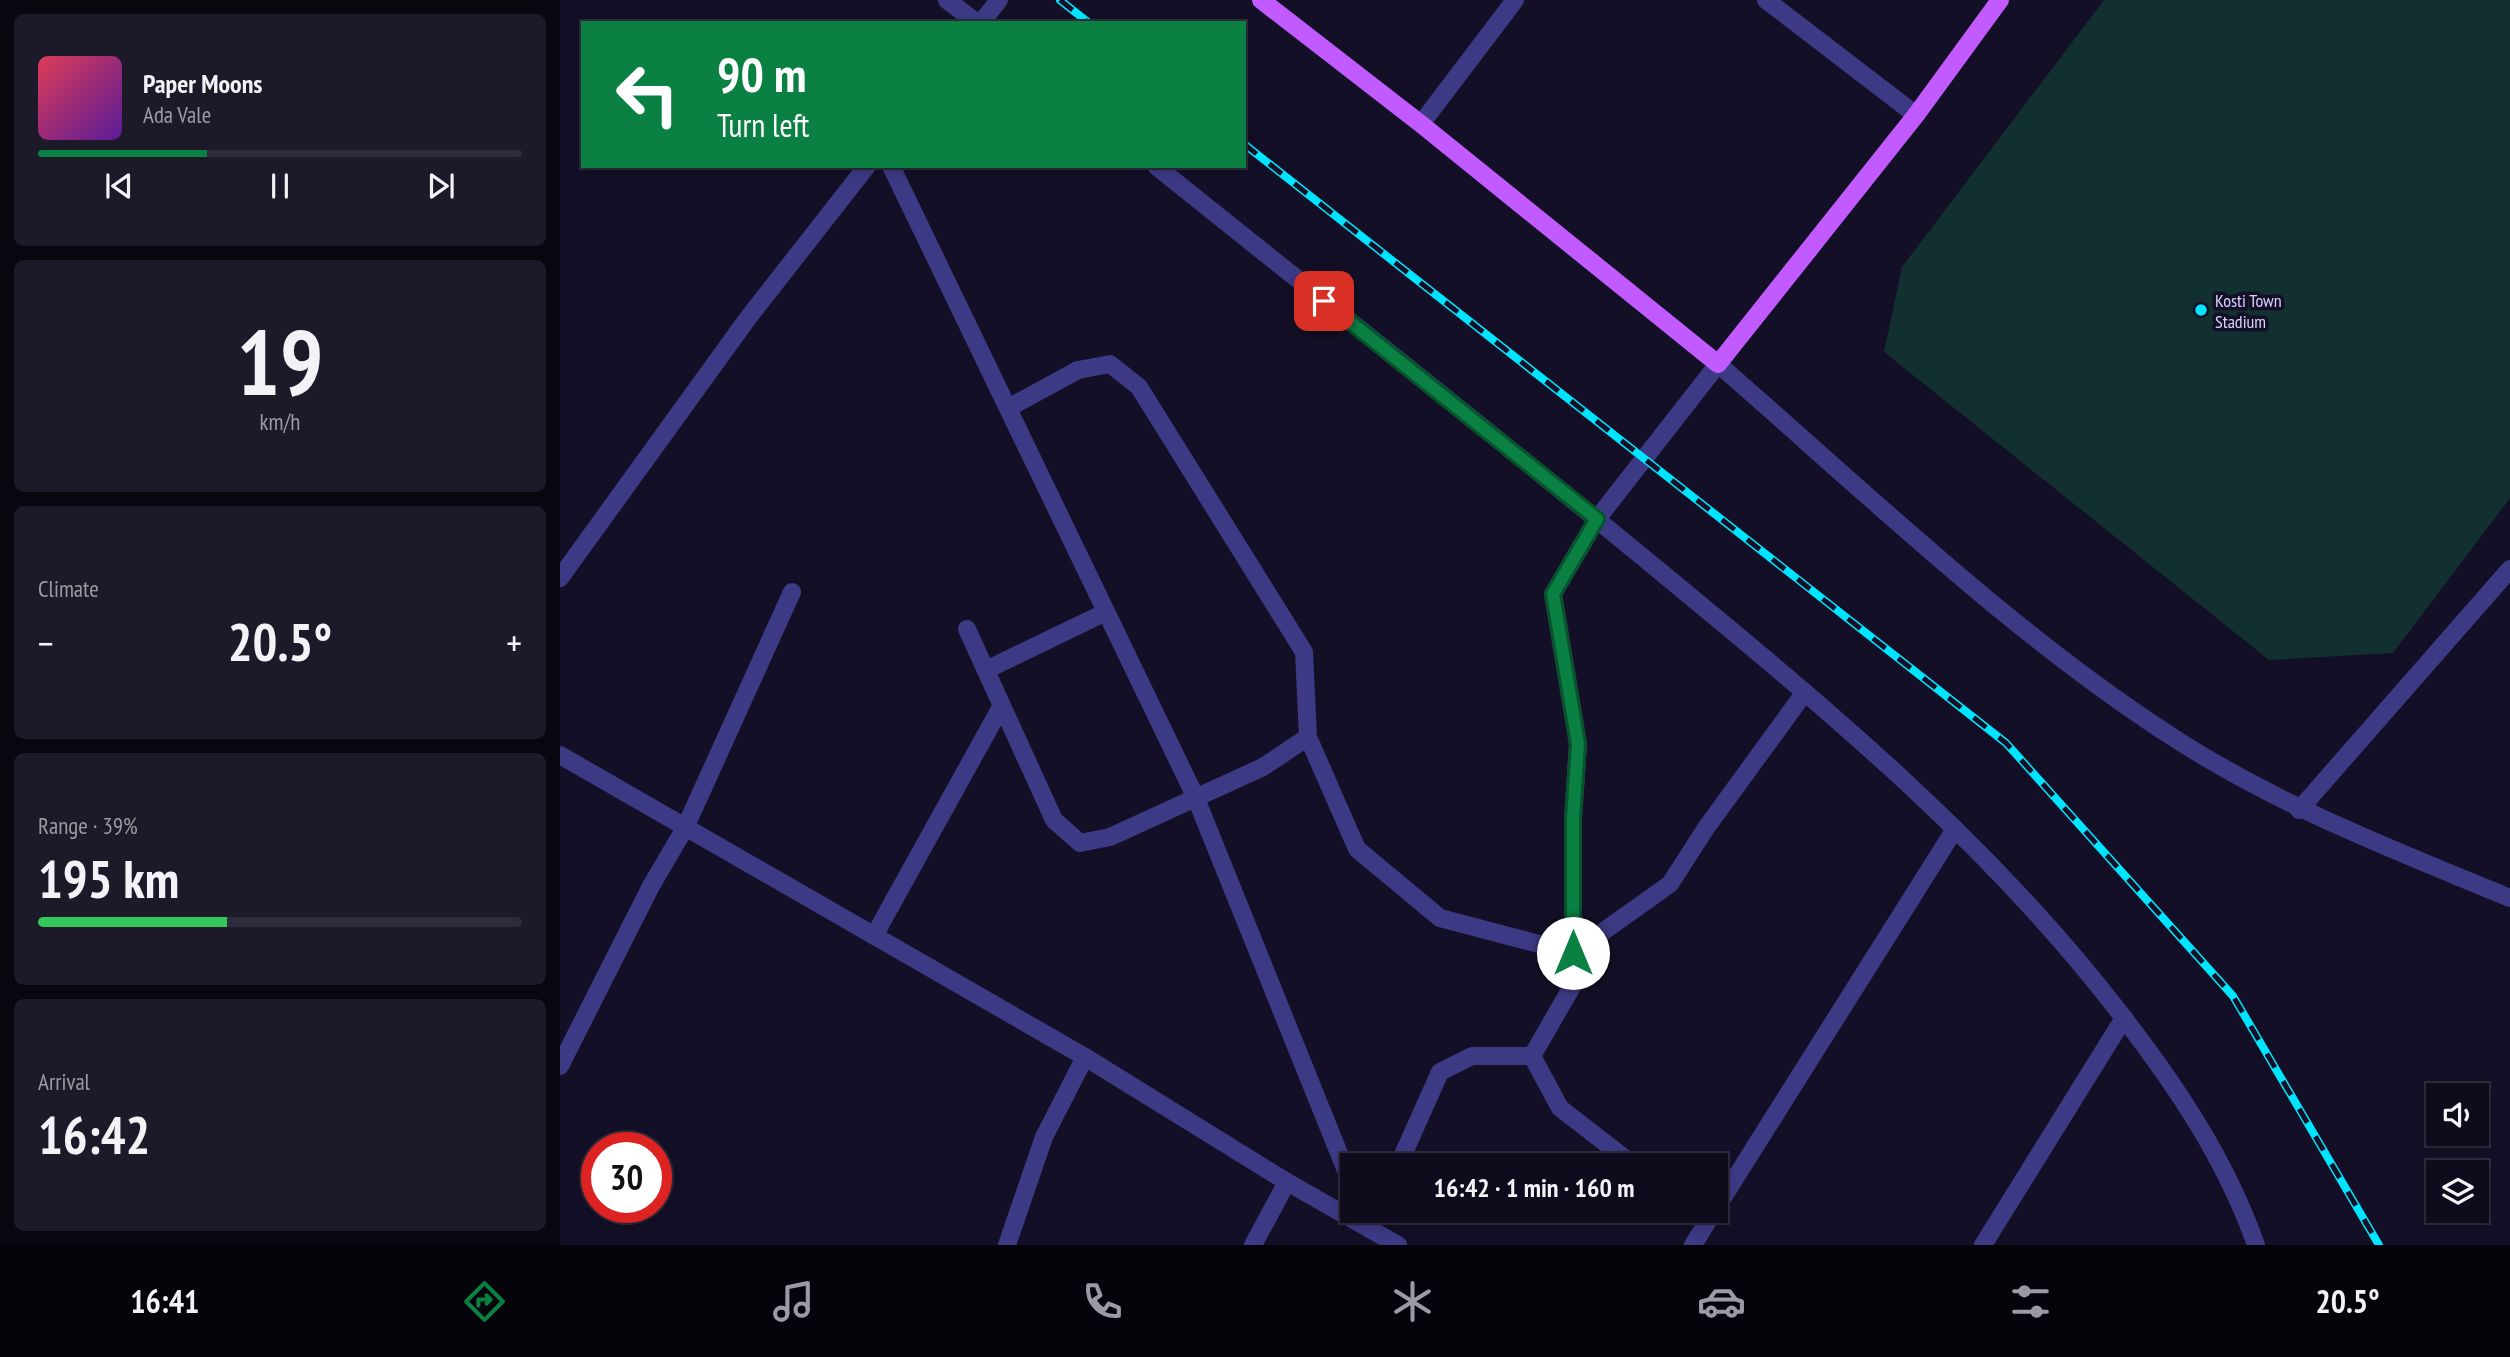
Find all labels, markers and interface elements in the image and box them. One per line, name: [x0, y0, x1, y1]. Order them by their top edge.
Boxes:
text: 90 m: [717, 42, 806, 106]
icon: left: [602, 49, 693, 140]
text: Paper Moons: [143, 67, 262, 100]
text: Ada Vale: [143, 100, 211, 129]
text: Turn left: [717, 104, 809, 146]
icon: previous: [100, 167, 138, 205]
icon: pause: [261, 167, 299, 205]
icon: next: [422, 167, 460, 205]
pin: [1294, 271, 1354, 331]
icon: arrive: [1305, 282, 1343, 320]
place label: Kosti Town Stadium: [2215, 289, 2282, 333]
text: 19: [237, 302, 324, 420]
marker: Kosti Town Stadium: [2193, 302, 2209, 318]
text: km/h: [260, 407, 300, 436]
text: Climate: [38, 574, 99, 603]
text: 20.5°: [228, 608, 332, 675]
text: −: [38, 618, 54, 667]
text: +: [506, 618, 522, 667]
text: Range · 39%: [38, 811, 138, 840]
text: 195 km: [38, 845, 179, 912]
position arrow: [1536, 916, 1610, 990]
text: Arrival: [38, 1067, 90, 1096]
map controls: [2426, 1083, 2489, 1223]
button: sound: [2426, 1083, 2489, 1146]
text: 16:42: [38, 1101, 150, 1168]
speed limit sign: 30: [581, 1132, 672, 1223]
button: layers: [2426, 1160, 2489, 1223]
text: 16:42 · 1 min · 160 m: [1434, 1171, 1634, 1204]
icon: directions: [460, 1277, 509, 1326]
icon: music: [769, 1277, 818, 1326]
icon: phone: [1078, 1277, 1127, 1326]
icon: climate: [1388, 1277, 1437, 1326]
icon: car: [1697, 1277, 1746, 1326]
icon: filters: [2006, 1277, 2055, 1326]
text: 16:41: [130, 1280, 199, 1322]
text: 20.5°: [2315, 1280, 2380, 1322]

